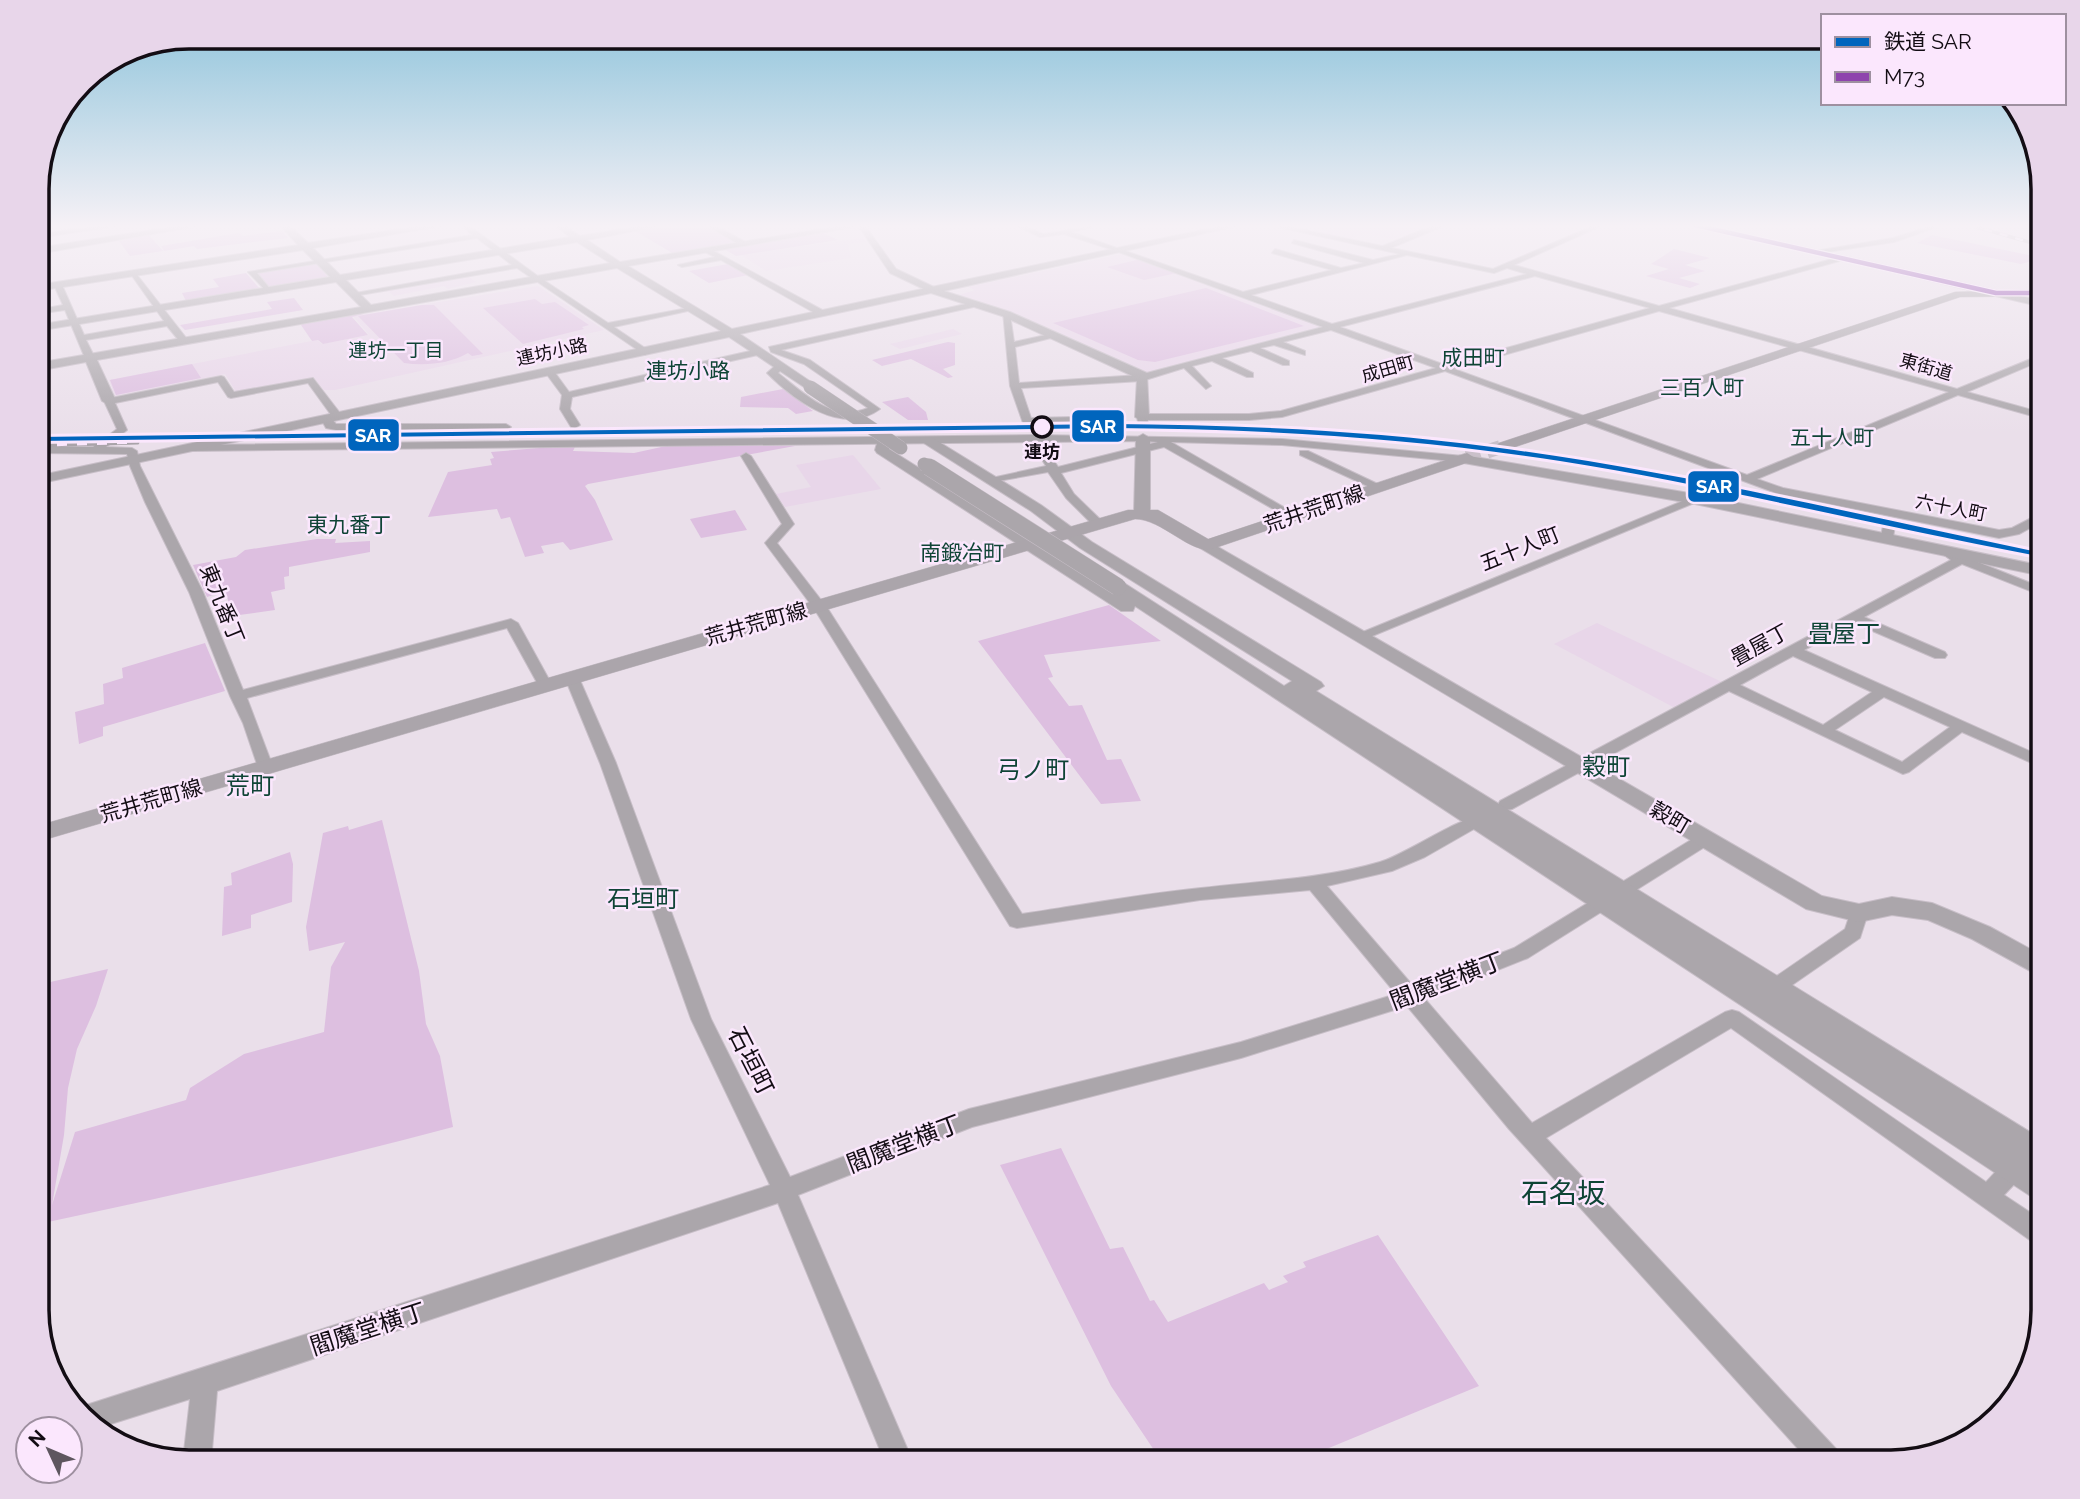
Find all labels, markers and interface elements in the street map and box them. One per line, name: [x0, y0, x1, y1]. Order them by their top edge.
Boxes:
legend: [1821, 14, 2066, 105]
text: 鉄道 SAR: [1884, 29, 1972, 54]
text: M73: [1884, 64, 1925, 89]
street label: 連坊小路: [514, 334, 589, 369]
district label: 連坊一丁目: [348, 339, 444, 361]
district label: 成田町: [1442, 345, 1505, 370]
street label: 東街道: [1897, 349, 1955, 384]
street label: 成田町: [1359, 351, 1417, 386]
district label: 連坊小路: [646, 358, 730, 383]
district label: 三百人町: [1660, 375, 1744, 400]
line badge: SAR: [1071, 409, 1125, 443]
text: SAR: [1080, 415, 1117, 437]
marker: 連坊: [1031, 416, 1053, 438]
line badge: SAR: [347, 418, 400, 452]
text: SAR: [355, 424, 392, 446]
district label: 五十人町: [1790, 425, 1874, 450]
place label: 連坊: [1024, 441, 1060, 462]
line badge: SAR: [1687, 470, 1740, 503]
text: SAR: [1696, 475, 1733, 497]
street label: 荒井荒町線: [1260, 480, 1368, 537]
street label: 六十人町: [1914, 490, 1988, 525]
district label: 東九番丁: [307, 512, 391, 537]
street label: 五十人町: [1476, 521, 1563, 576]
district label: 南鍛冶町: [920, 540, 1004, 565]
street label: 東九番丁: [195, 560, 250, 647]
street label: 荒井荒町線: [702, 597, 810, 650]
street label: 畳屋丁: [1726, 618, 1793, 671]
district label: 畳屋丁: [1808, 619, 1880, 648]
district label: 穀町: [1582, 752, 1630, 781]
district label: 弓ノ町: [997, 755, 1069, 784]
district label: 荒町: [226, 771, 274, 800]
street label: 荒井荒町線: [97, 774, 205, 827]
street label: 穀町: [1646, 796, 1695, 839]
district label: 石垣町: [607, 884, 679, 913]
street label: 閻魔堂横丁: [1386, 945, 1508, 1016]
street label: 石垣町: [722, 1022, 781, 1099]
street label: 閻魔堂横丁: [843, 1108, 965, 1179]
district label: 石名坂: [1521, 1177, 1605, 1210]
street label: 閻魔堂横丁: [306, 1296, 429, 1361]
north arrow: [14, 1415, 84, 1485]
text: N: [24, 1425, 50, 1451]

